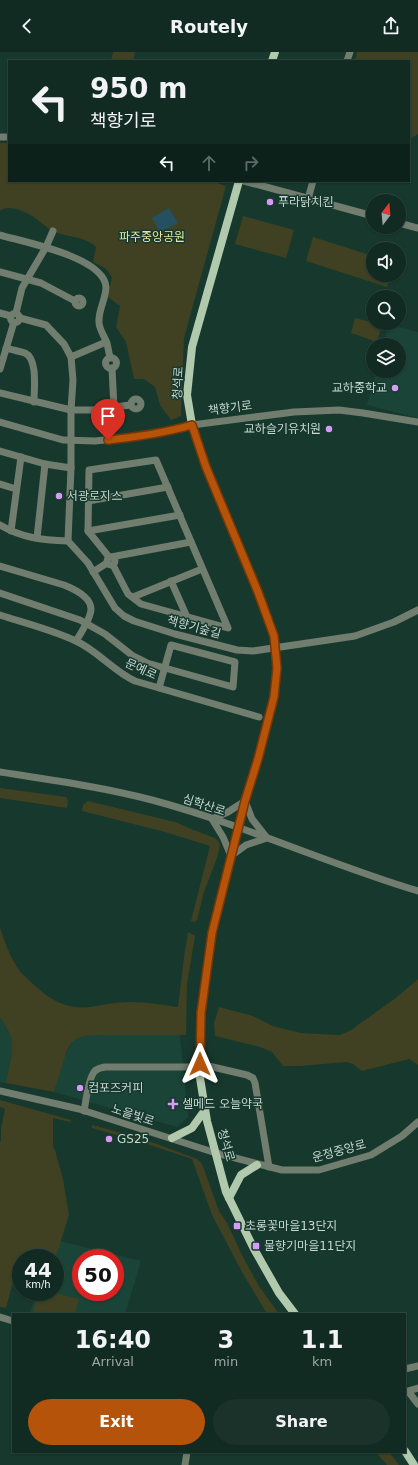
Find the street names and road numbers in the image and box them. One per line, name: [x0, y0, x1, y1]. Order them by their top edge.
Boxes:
street label: 청석로: [170, 366, 186, 400]
street label: 책향기로: [207, 398, 253, 418]
street label: 책향기숲길: [166, 613, 222, 641]
street label: 문예로: [123, 656, 159, 682]
street label: 심학산로: [181, 792, 227, 818]
street label: 노을빛로: [110, 1102, 156, 1128]
street label: 청석로: [215, 1127, 237, 1163]
street label: 운정중앙로: [311, 1137, 367, 1165]

